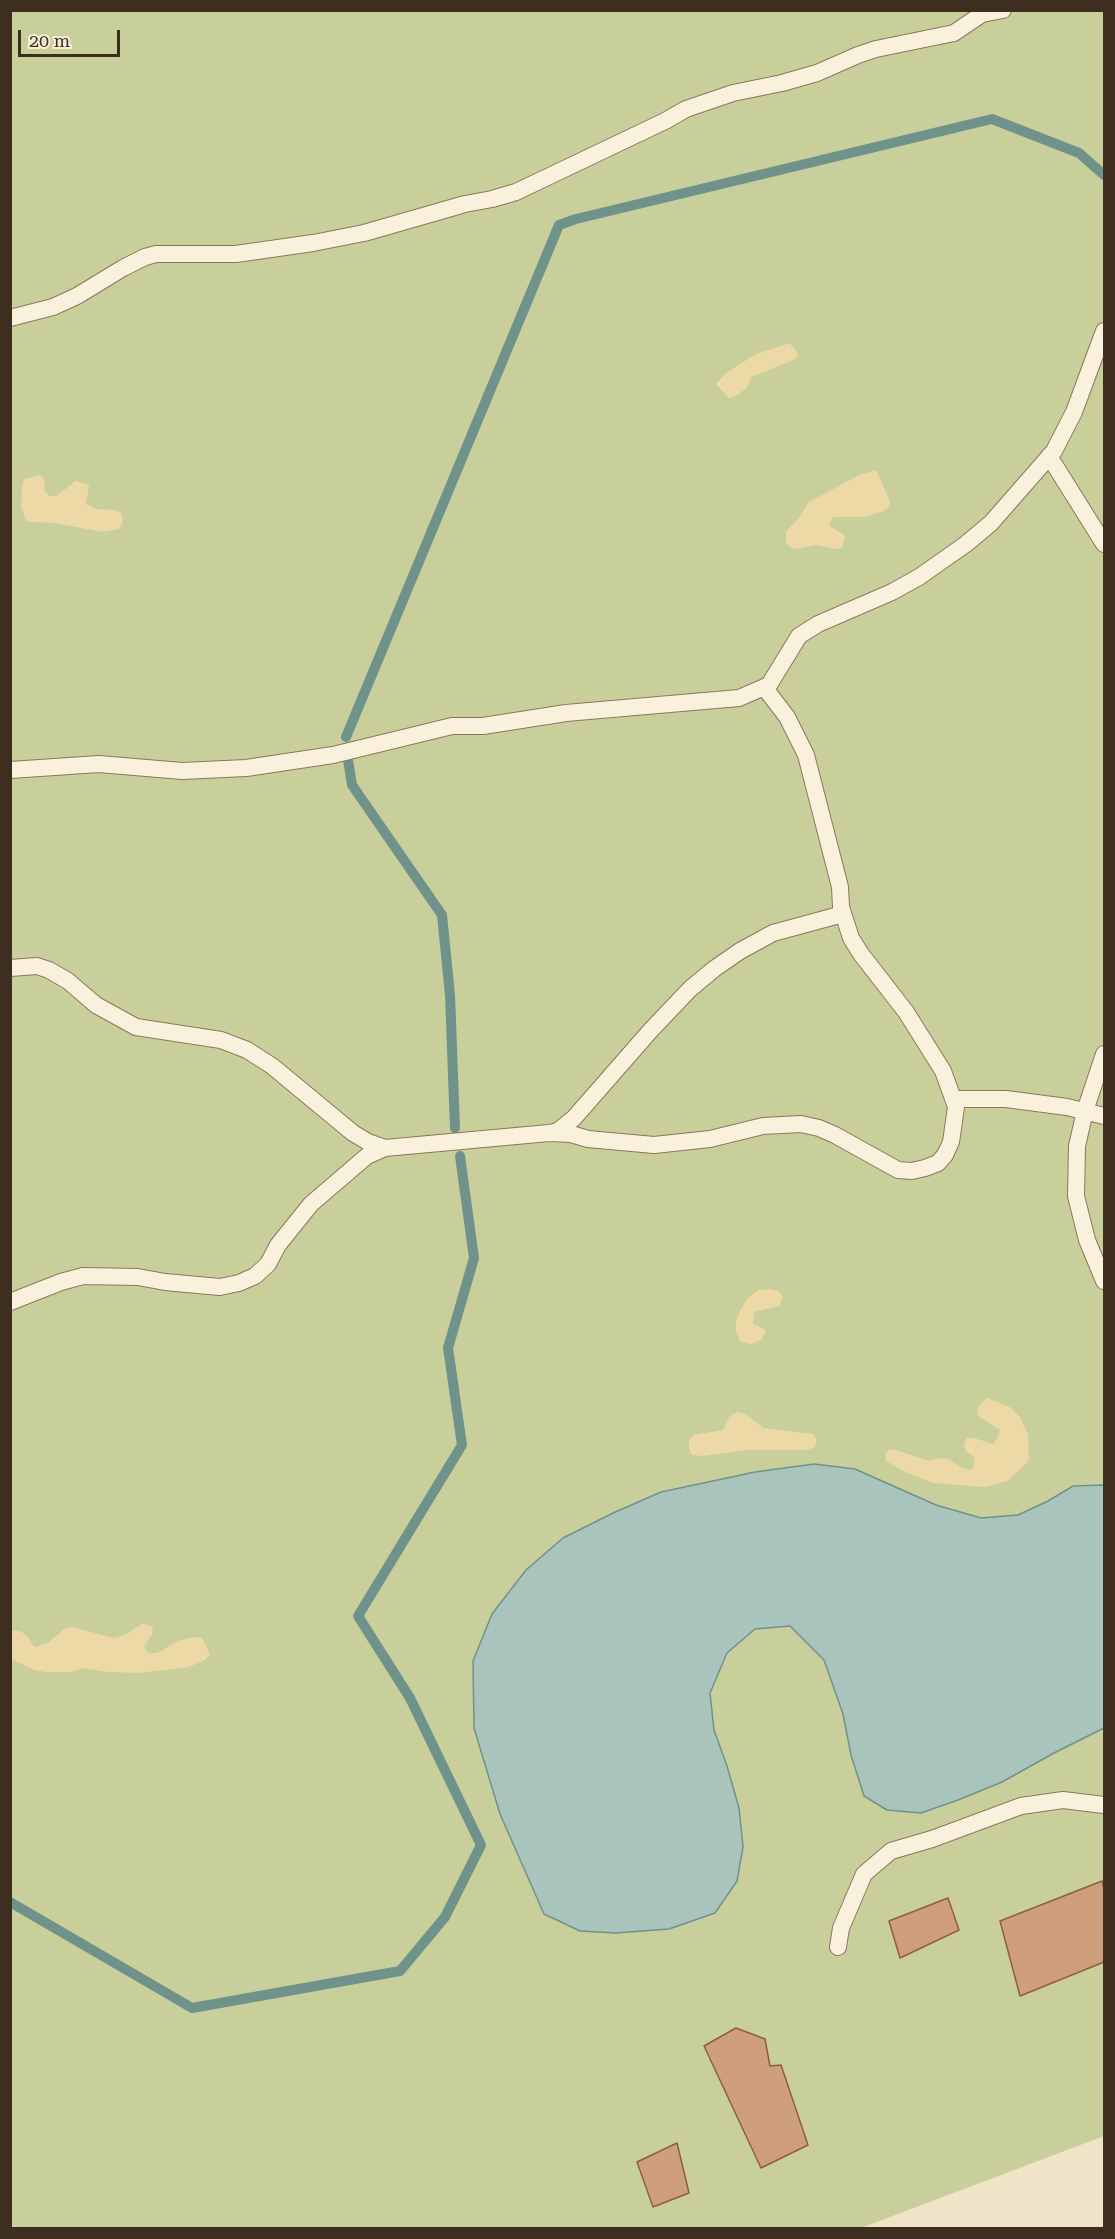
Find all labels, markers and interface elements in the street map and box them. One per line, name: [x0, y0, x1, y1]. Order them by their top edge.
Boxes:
scale bar: [21, 18, 123, 56]
text: 20 m: [29, 30, 70, 51]

